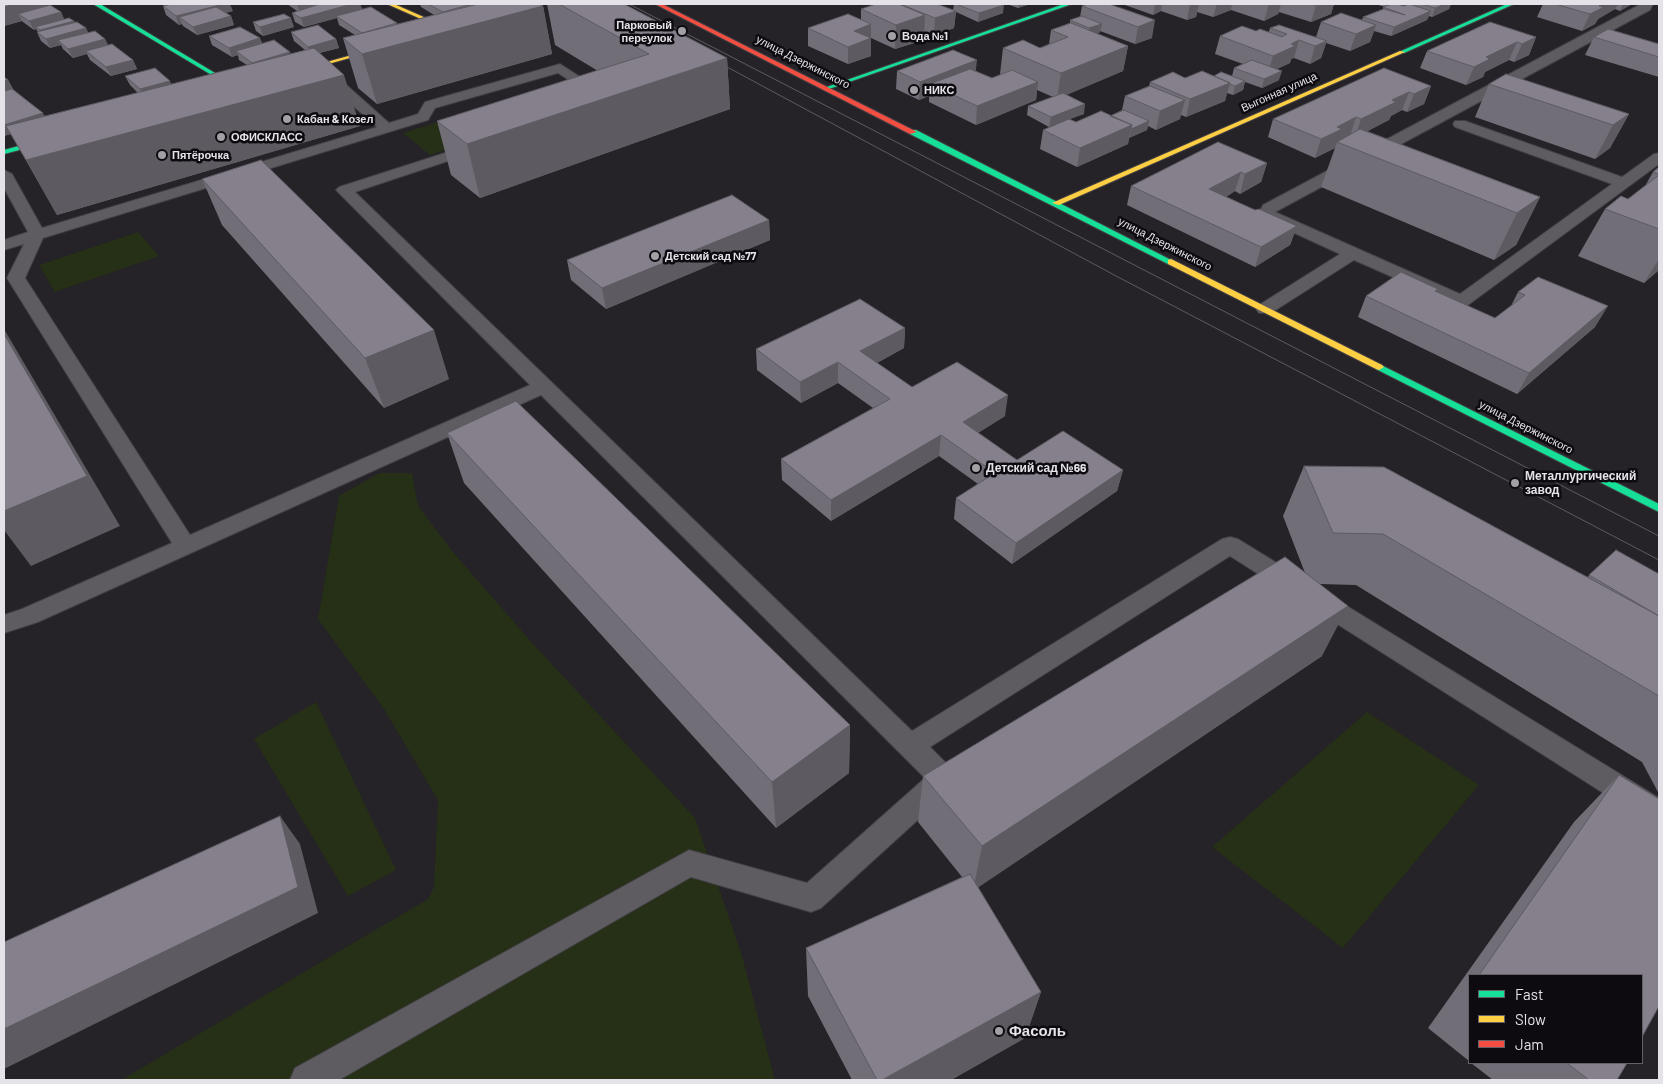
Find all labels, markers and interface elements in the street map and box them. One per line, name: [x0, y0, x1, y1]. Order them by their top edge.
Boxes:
place label: Парковый переулок: [616, 18, 672, 44]
marker: Парковый переулок: [676, 25, 688, 37]
place label: Вода №1: [902, 29, 948, 43]
marker: Вода №1: [886, 30, 898, 42]
street label: улица Дзержинского: [754, 33, 852, 91]
street label: Выгонная улица: [1239, 69, 1319, 115]
place label: НИКС: [924, 83, 954, 97]
marker: НИКС: [908, 84, 920, 96]
place label: Кабан & Козел: [297, 112, 373, 126]
marker: Кабан & Козел: [281, 113, 293, 125]
place label: ОФИСКЛАСС: [231, 130, 303, 144]
marker: ОФИСКЛАСС: [215, 131, 227, 143]
place label: Пятёрочка: [172, 148, 229, 162]
marker: Пятёрочка: [156, 149, 168, 161]
street label: улица Дзержинского: [1116, 215, 1214, 273]
place label: Детский сад №77: [665, 249, 756, 263]
marker: Детский сад №77: [649, 250, 661, 262]
street label: улица Дзержинского: [1477, 398, 1575, 456]
place label: Детский сад №66: [986, 461, 1087, 475]
marker: Детский сад №66: [970, 462, 982, 474]
place label: Металлургический завод: [1525, 469, 1636, 497]
marker: Металлургический завод: [1509, 477, 1521, 489]
legend: [1468, 974, 1643, 1064]
text: Fast: [1515, 985, 1543, 1003]
text: Slow: [1515, 1010, 1546, 1028]
place label: Фасоль: [1009, 1022, 1066, 1040]
marker: Фасоль: [993, 1025, 1005, 1037]
text: Jam: [1515, 1035, 1544, 1053]

